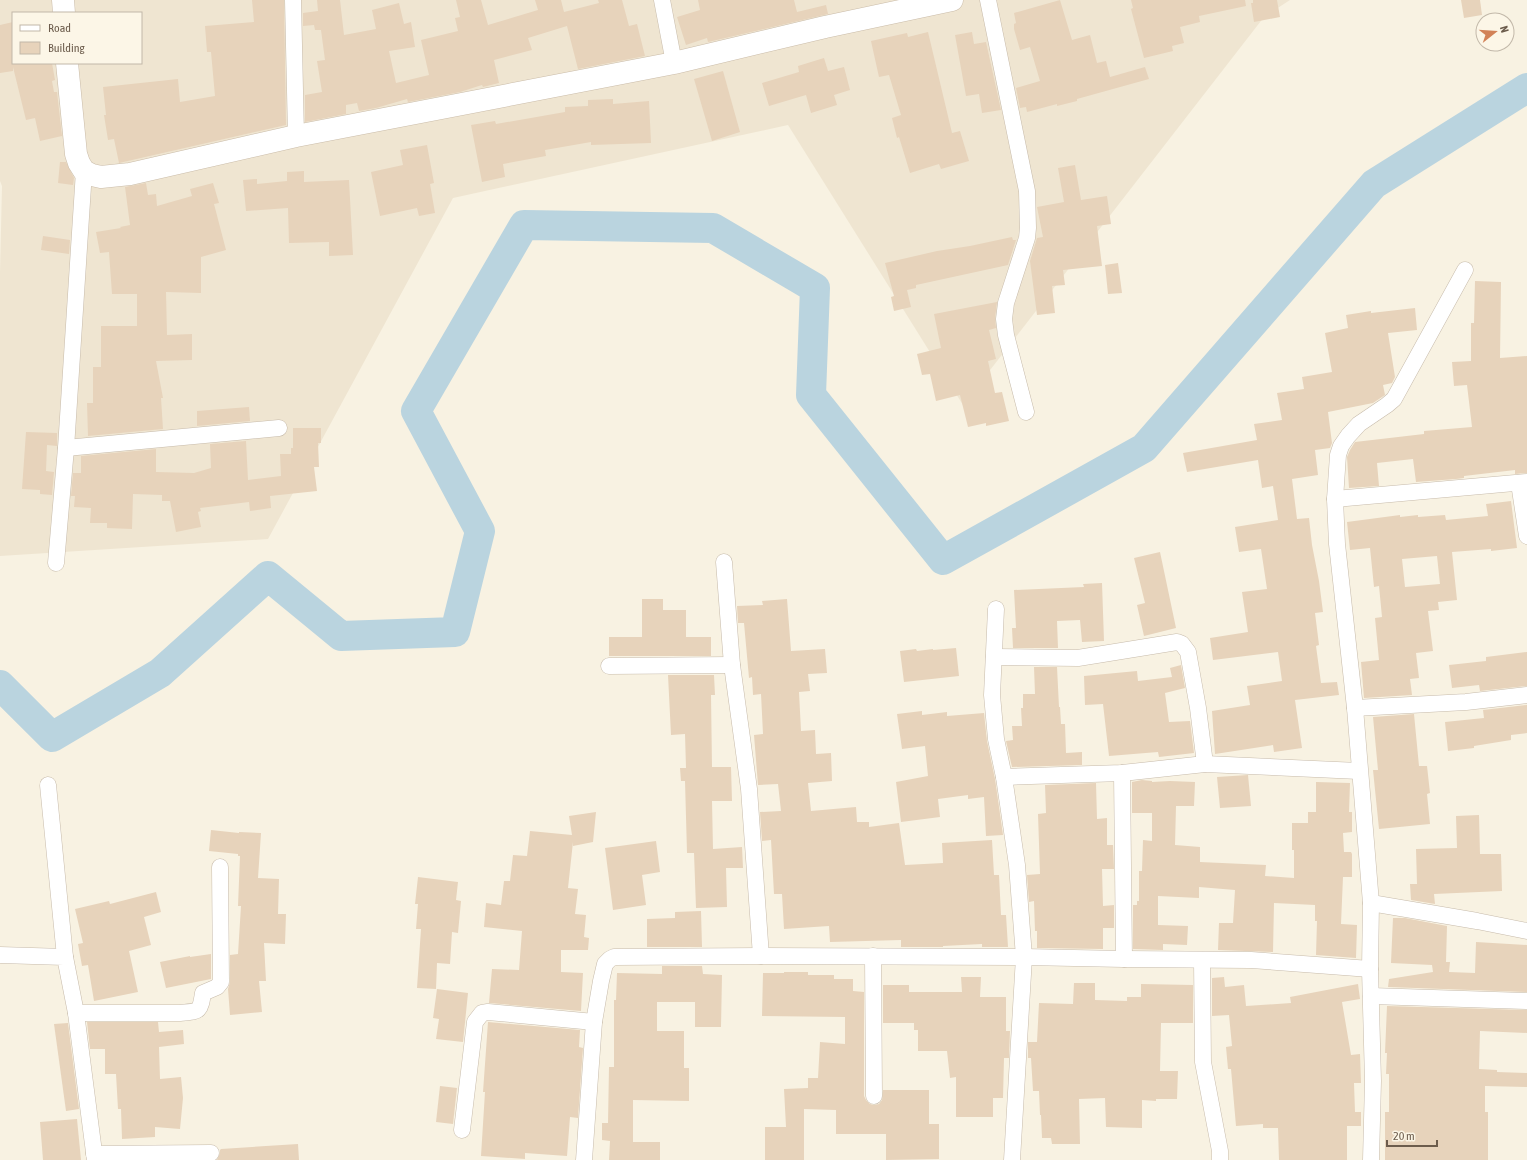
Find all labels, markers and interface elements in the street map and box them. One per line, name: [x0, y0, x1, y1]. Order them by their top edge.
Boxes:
legend: [12, 12, 142, 64]
north arrow: [1475, 12, 1515, 52]
text: Road: [48, 21, 71, 35]
text: N: [1498, 24, 1511, 34]
text: Building: [48, 41, 86, 55]
scale bar: [1387, 1122, 1437, 1148]
text: 20 m: [1393, 1129, 1415, 1143]

